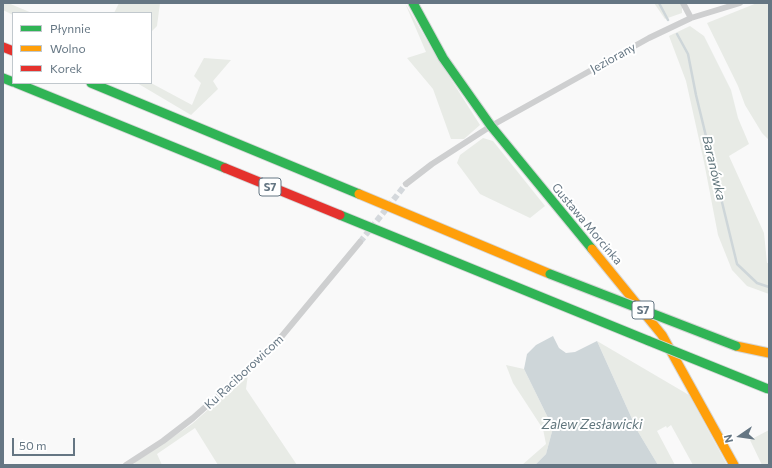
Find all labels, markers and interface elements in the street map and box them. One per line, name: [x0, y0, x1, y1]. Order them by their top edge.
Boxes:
legend: [12, 12, 152, 84]
text: Płynnie: [50, 21, 91, 35]
street label: Jeziorany: [588, 40, 638, 76]
text: Wolno: [50, 41, 86, 55]
text: Korek: [50, 61, 82, 75]
water label: Baranówka: [699, 134, 729, 202]
road number: S7: [259, 178, 281, 196]
street label: Gustawa Morcinka: [549, 180, 625, 268]
road number: S7: [632, 301, 654, 319]
street label: Ku Raciborowicom: [202, 332, 286, 412]
north arrow: [720, 416, 760, 456]
water label: Zalew Zesławicki: [542, 417, 642, 433]
scale bar: [14, 430, 77, 456]
text: N: [721, 433, 735, 444]
text: 50 m: [19, 438, 47, 452]

